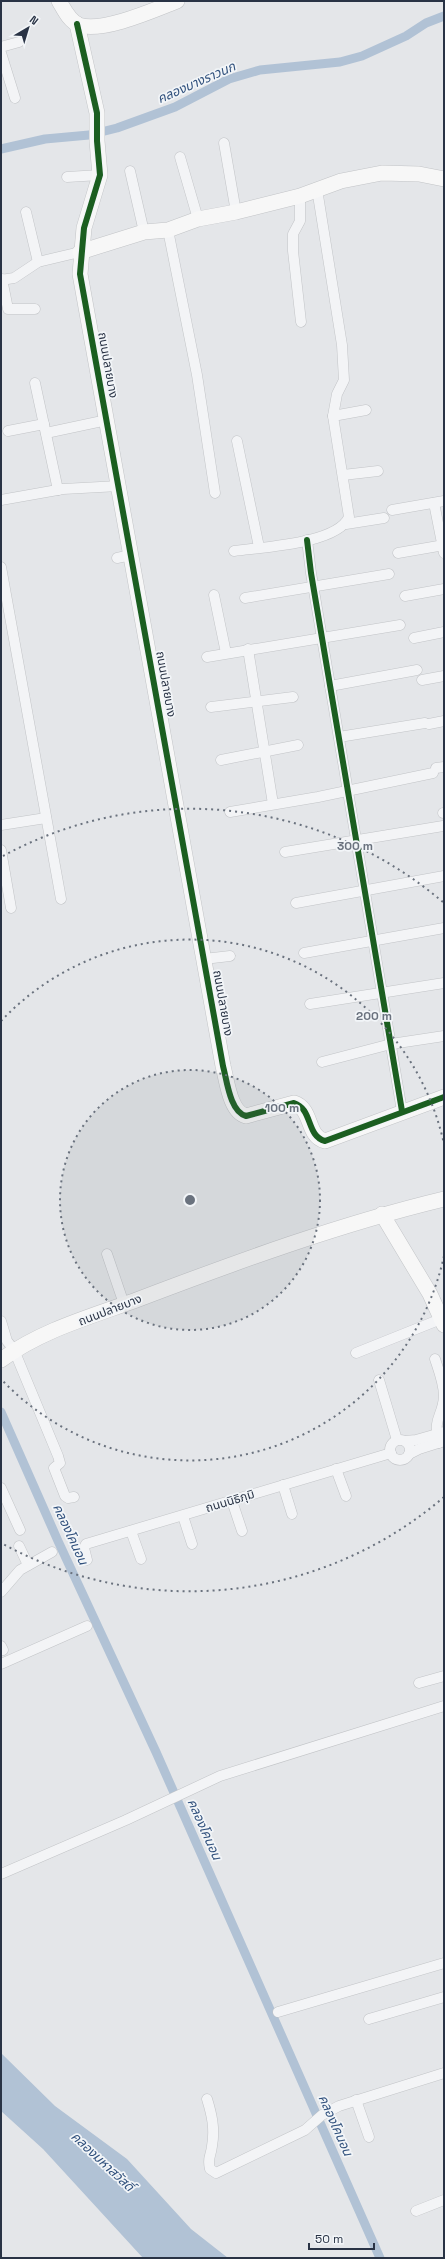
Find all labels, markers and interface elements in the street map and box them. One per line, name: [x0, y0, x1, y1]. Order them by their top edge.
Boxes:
north arrow: [8, 8, 48, 48]
text: N: [27, 12, 41, 28]
water label: คลองบางราวนก: [154, 57, 239, 107]
street label: ถนนปลายบาง: [94, 331, 122, 399]
street label: ถนนปลายบาง: [152, 650, 180, 718]
text: 300 m: [337, 838, 373, 854]
street label: ถนนปลายบาง: [209, 969, 237, 1037]
text: 200 m: [356, 1008, 392, 1024]
text: 100 m: [265, 1100, 299, 1116]
centre of rings: [183, 1193, 197, 1207]
street label: ถนนปลายบาง: [76, 1291, 144, 1329]
street label: ถนนนิธิภุมิ: [204, 1486, 256, 1516]
water label: คลองโคนอน: [49, 1501, 92, 1568]
water label: คลองโคนอน: [184, 1796, 226, 1863]
water label: คลองโคนอน: [315, 2092, 357, 2159]
water label: คลองมหาสวัสดิ์: [68, 2128, 141, 2198]
scale bar: [309, 2225, 374, 2251]
text: 50 m: [315, 2231, 343, 2247]

